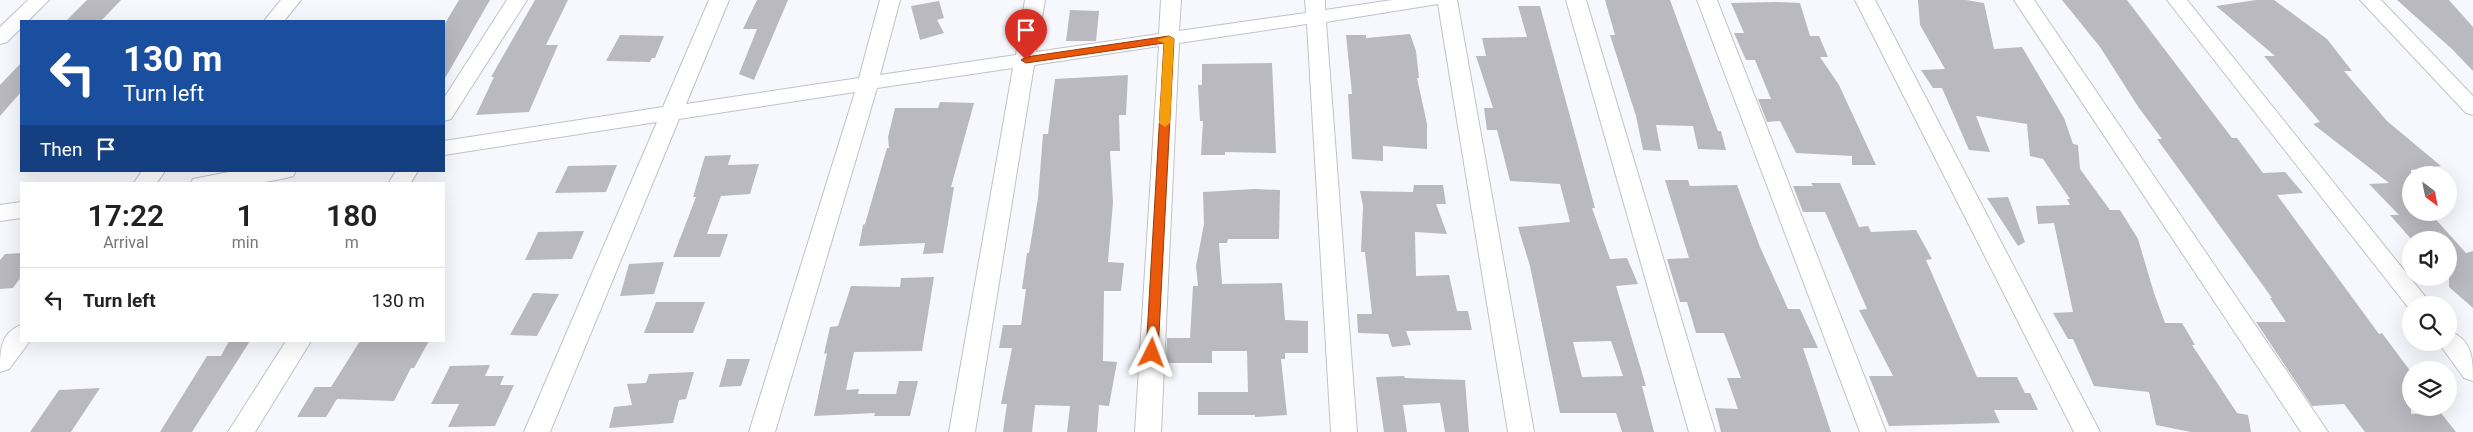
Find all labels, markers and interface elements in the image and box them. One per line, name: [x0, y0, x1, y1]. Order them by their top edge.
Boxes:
pin: [1005, 9, 1047, 60]
icon: arrive: [1012, 16, 1040, 44]
text: 130 m: [123, 39, 222, 80]
icon: left: [40, 40, 105, 105]
text: Turn left: [123, 81, 204, 106]
icon: arrive: [92, 135, 120, 163]
text: Then: [40, 138, 82, 161]
north arrow: [2402, 166, 2458, 221]
map controls: [2402, 166, 2457, 416]
text: 17:22: [88, 198, 164, 233]
text: 1: [237, 198, 254, 233]
text: 180: [326, 198, 377, 233]
button: sound: [2402, 231, 2457, 286]
text: Arrival: [103, 233, 149, 252]
text: min: [232, 233, 259, 252]
text: m: [345, 233, 359, 252]
icon: left: [40, 286, 68, 314]
text: Turn left: [83, 289, 156, 312]
text: 130 m: [372, 289, 425, 312]
button: search: [2402, 296, 2457, 351]
position arrow: [1125, 326, 1177, 378]
button: layers: [2402, 361, 2457, 416]

